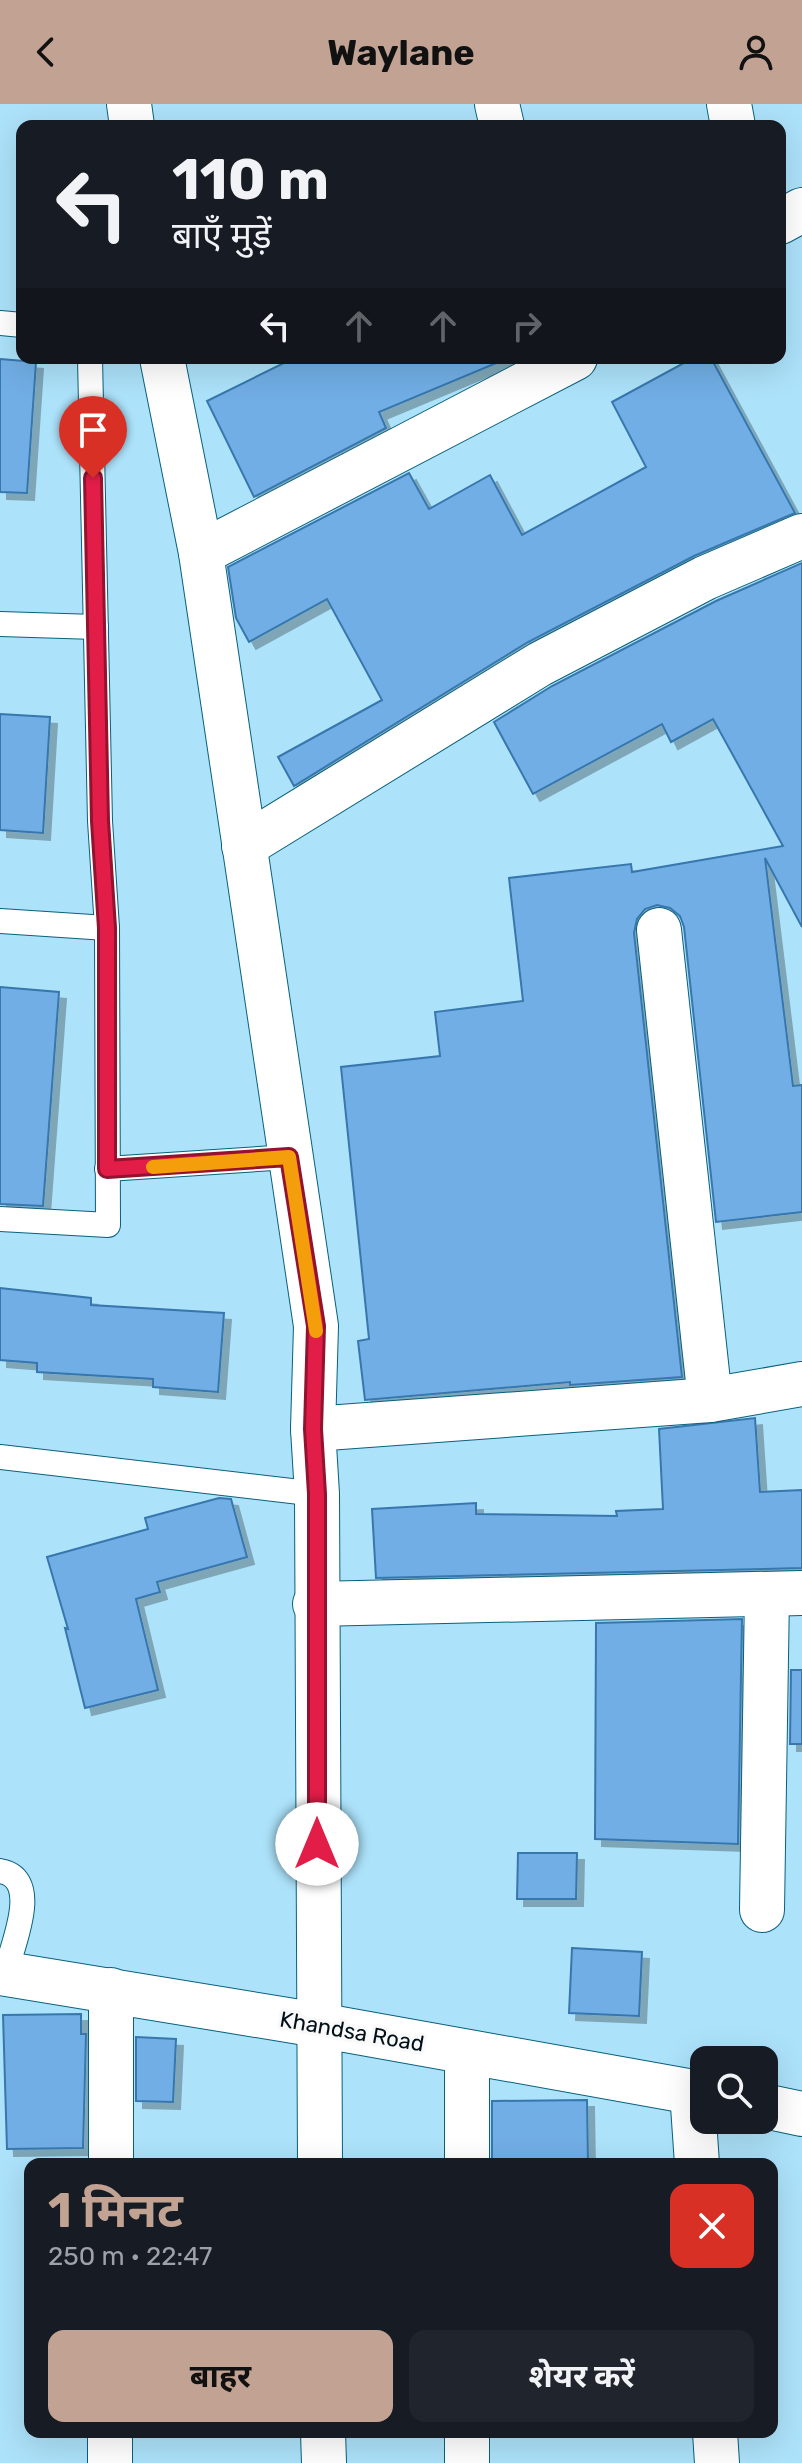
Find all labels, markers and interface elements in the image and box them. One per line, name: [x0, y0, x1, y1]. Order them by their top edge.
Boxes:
icon: back: [24, 30, 68, 74]
icon: person: [734, 30, 778, 74]
text: Waylane: [327, 31, 475, 74]
text: 110 m: [172, 147, 329, 213]
icon: left: [40, 152, 144, 256]
text: बाएँ मुड़ें: [172, 214, 271, 257]
icon: left: [253, 304, 297, 348]
icon: ahead: [337, 304, 381, 348]
icon: ahead: [421, 304, 465, 348]
icon: right: [505, 304, 549, 348]
pin: [59, 396, 127, 478]
icon: arrive: [71, 408, 115, 452]
position arrow: [275, 1802, 359, 1886]
street label: Khandsa Road: [278, 2006, 426, 2057]
map controls: [690, 2046, 778, 2134]
button: search: [690, 2046, 778, 2134]
text: 1 मिनट: [48, 2182, 183, 2239]
button: close: [670, 2184, 754, 2268]
text: 250 m · 22:47: [48, 2241, 212, 2272]
button: बाहर: [48, 2330, 393, 2422]
button: शेयर करें: [409, 2330, 754, 2422]

